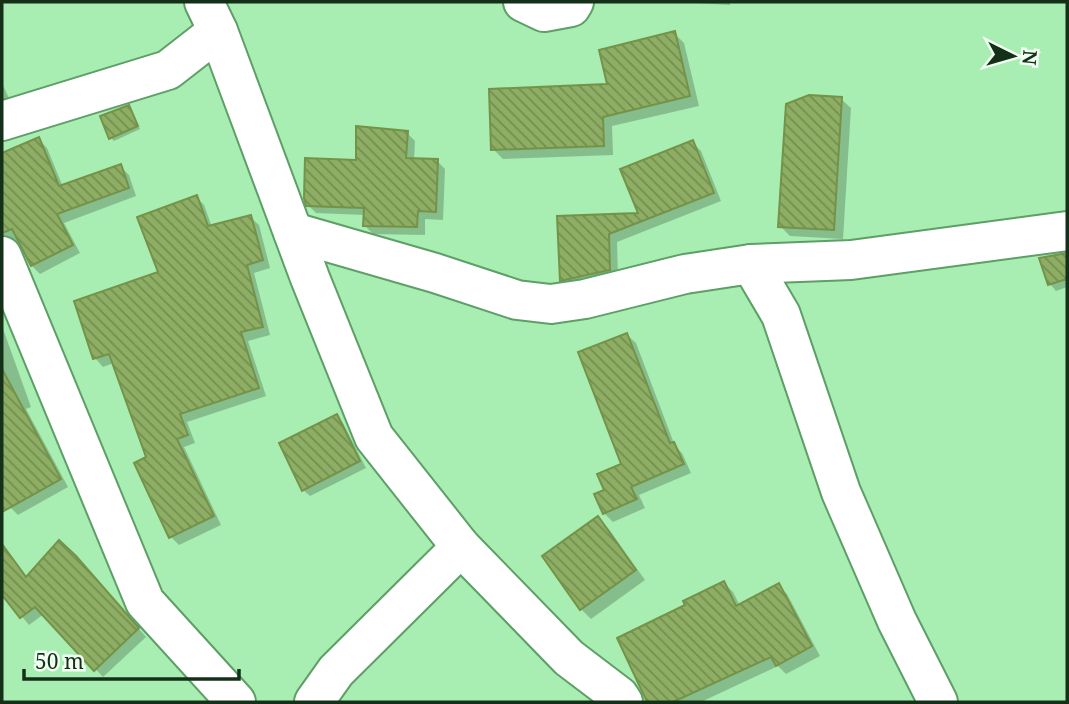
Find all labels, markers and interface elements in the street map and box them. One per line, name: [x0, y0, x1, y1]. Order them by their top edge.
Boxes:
north arrow: [978, 21, 1048, 91]
text: N: [1016, 49, 1044, 66]
scale bar: [24, 638, 240, 682]
text: 50 m: [35, 647, 84, 675]

